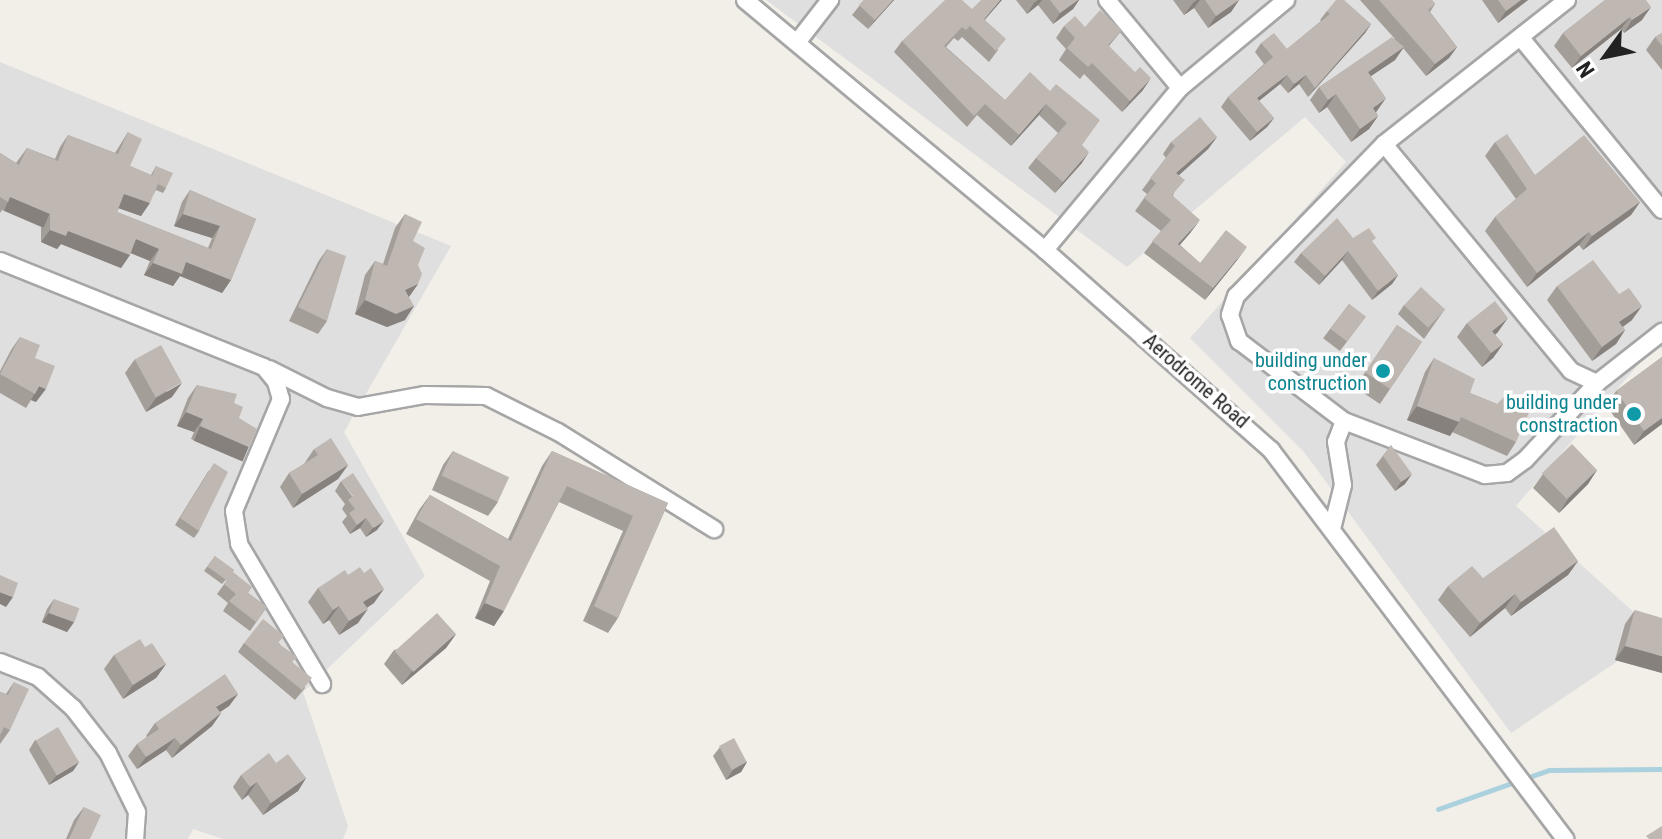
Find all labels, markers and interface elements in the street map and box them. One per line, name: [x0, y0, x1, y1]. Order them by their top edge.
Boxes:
north arrow: [1566, 16, 1646, 96]
text: N: [1571, 57, 1600, 82]
street label: Aerodrome Road: [1138, 329, 1254, 433]
place label: building under construction: [1255, 348, 1367, 395]
marker: building under construction: [1374, 362, 1392, 380]
place label: building under constraction: [1506, 390, 1618, 437]
marker: building under constraction: [1625, 405, 1643, 423]

